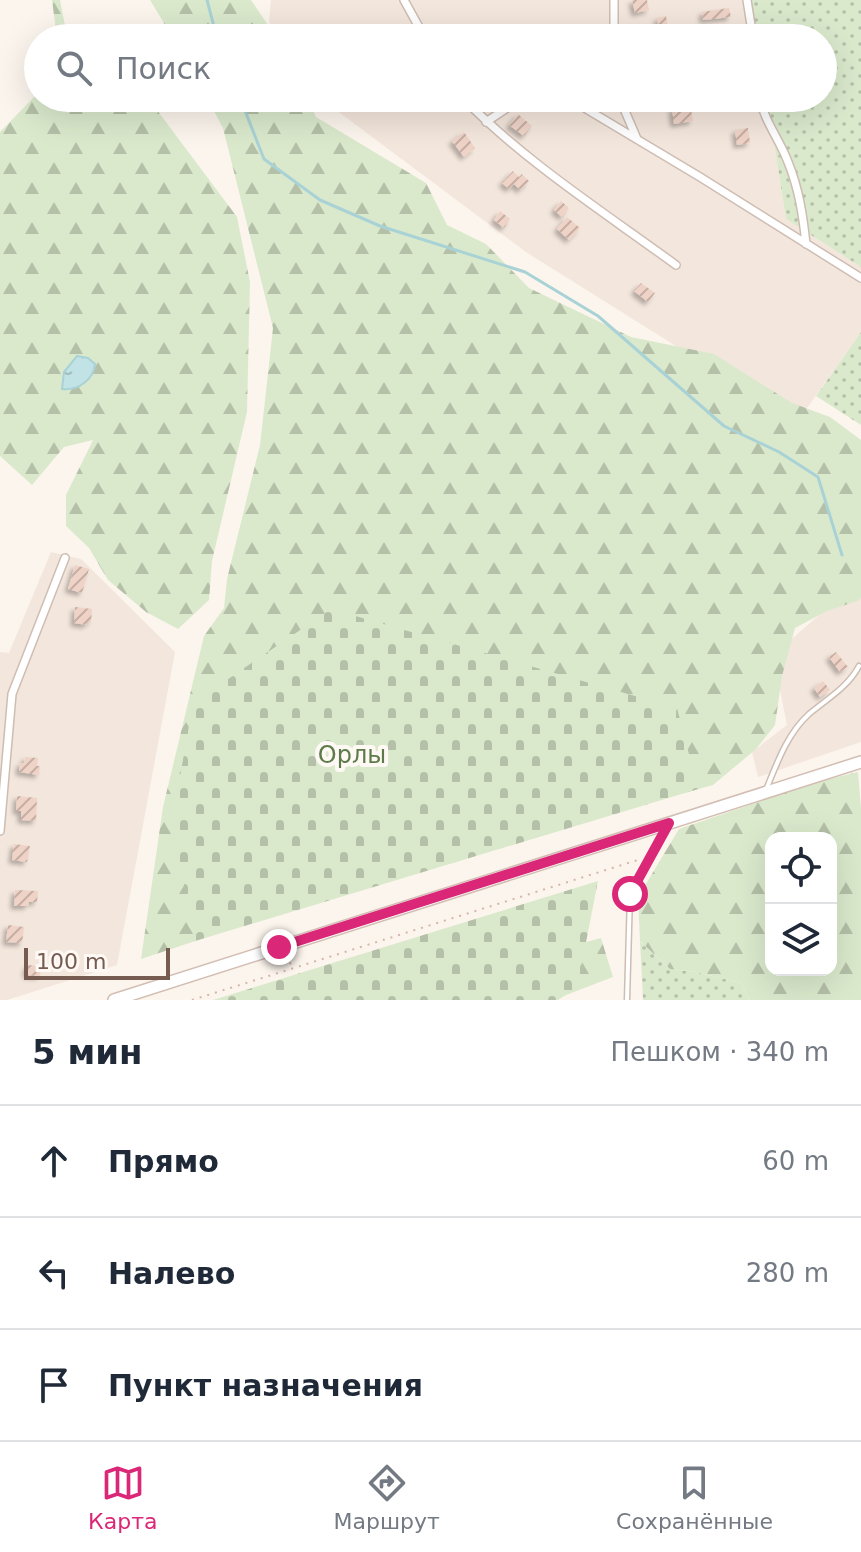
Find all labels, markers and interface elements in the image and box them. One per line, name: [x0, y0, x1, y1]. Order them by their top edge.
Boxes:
search box: [24, 24, 837, 112]
icon: search: [52, 46, 96, 90]
text: Поиск: [116, 51, 211, 86]
park label: Орлы: [318, 741, 386, 769]
map controls: [765, 832, 837, 976]
button: locate: [765, 832, 837, 904]
route start: [612, 876, 648, 912]
button: layers: [765, 904, 837, 976]
route end: [261, 929, 297, 965]
scale bar: [24, 944, 170, 980]
text: 100 m: [36, 949, 106, 974]
text: 5 мин: [32, 1032, 143, 1072]
text: Пешком · 340 m: [610, 1037, 829, 1067]
icon: ahead: [32, 1139, 76, 1183]
text: Прямо: [108, 1144, 219, 1179]
text: 60 m: [762, 1146, 829, 1176]
icon: left: [32, 1251, 76, 1295]
text: Налево: [108, 1256, 235, 1291]
text: 280 m: [746, 1258, 829, 1288]
icon: arrive: [32, 1363, 76, 1407]
text: Пункт назначения: [108, 1368, 423, 1403]
tab: Карта: [88, 1461, 157, 1534]
tab: Маршрут: [334, 1461, 440, 1534]
tab: Сохранённые: [616, 1461, 773, 1534]

